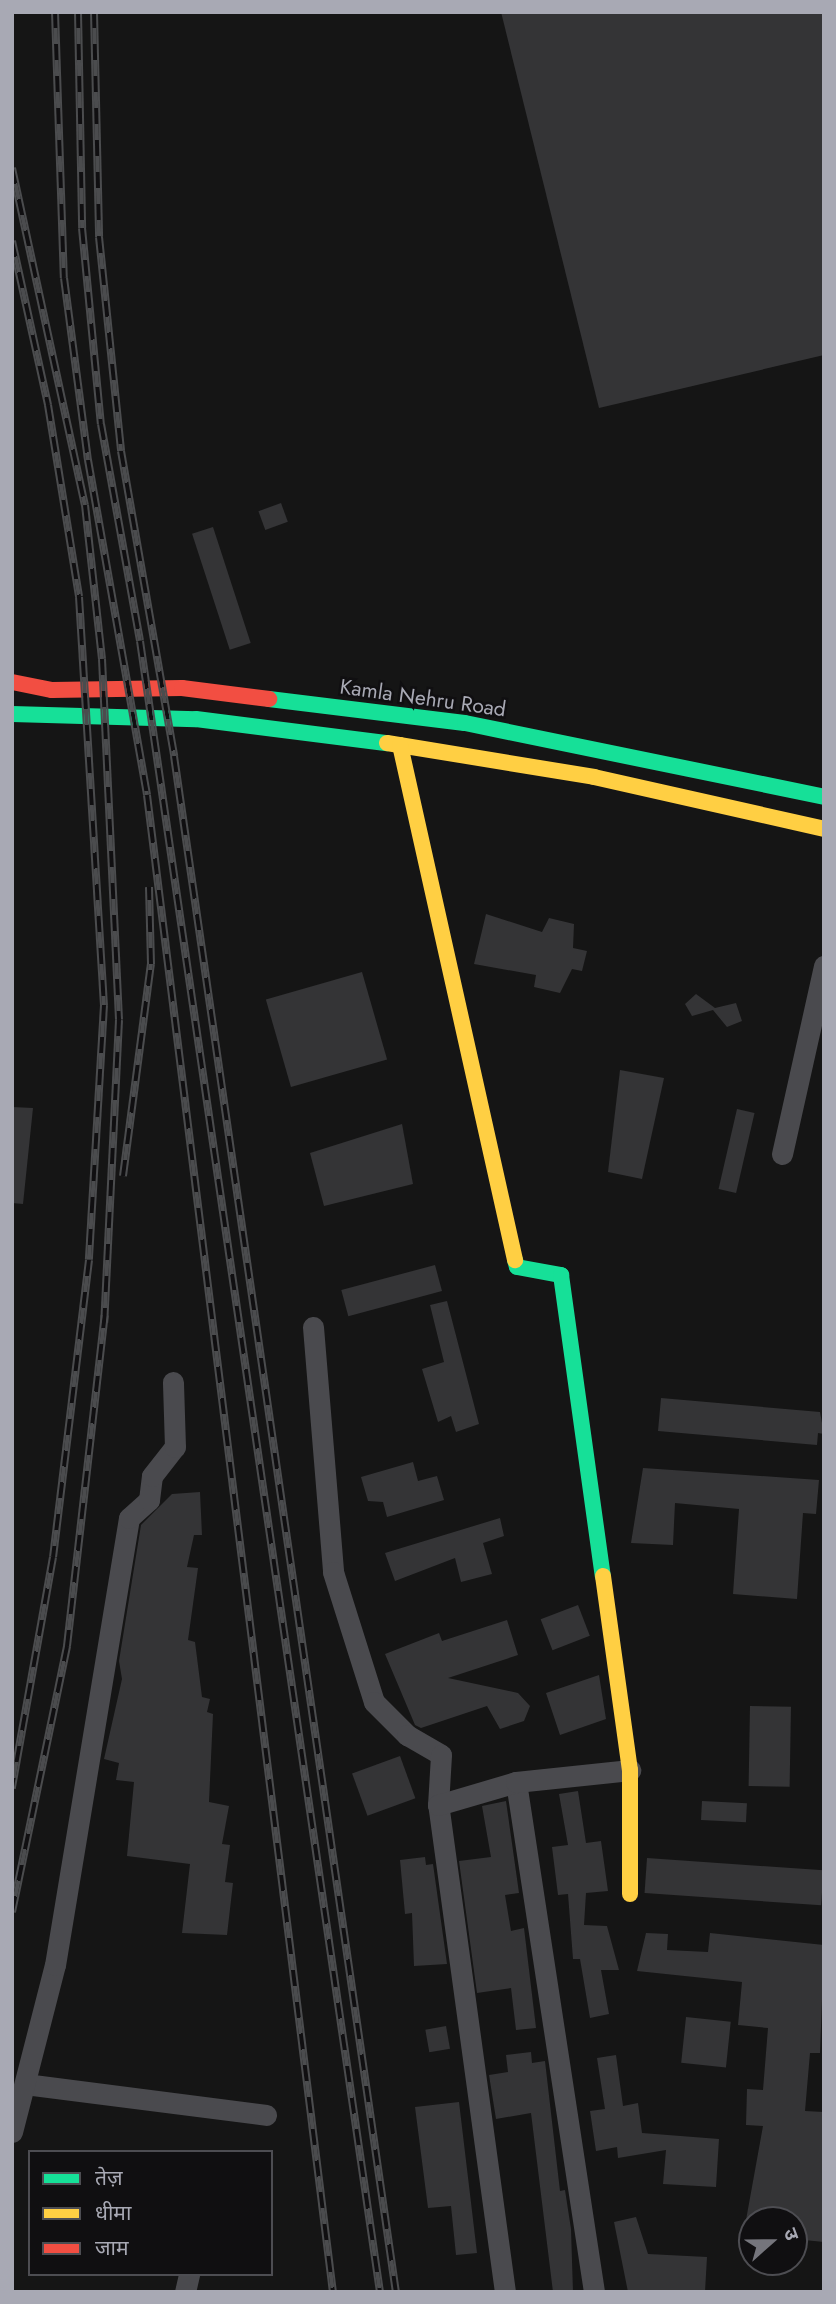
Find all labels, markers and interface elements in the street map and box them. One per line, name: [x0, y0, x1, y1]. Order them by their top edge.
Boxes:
street label: Kamla Nehru Road: [338, 674, 508, 722]
legend: [28, 2150, 273, 2276]
text: तेज़: [95, 2163, 123, 2193]
text: धीमा: [95, 2198, 131, 2228]
north arrow: [738, 2206, 808, 2276]
text: उ: [777, 2224, 806, 2244]
text: जाम: [95, 2233, 129, 2263]

